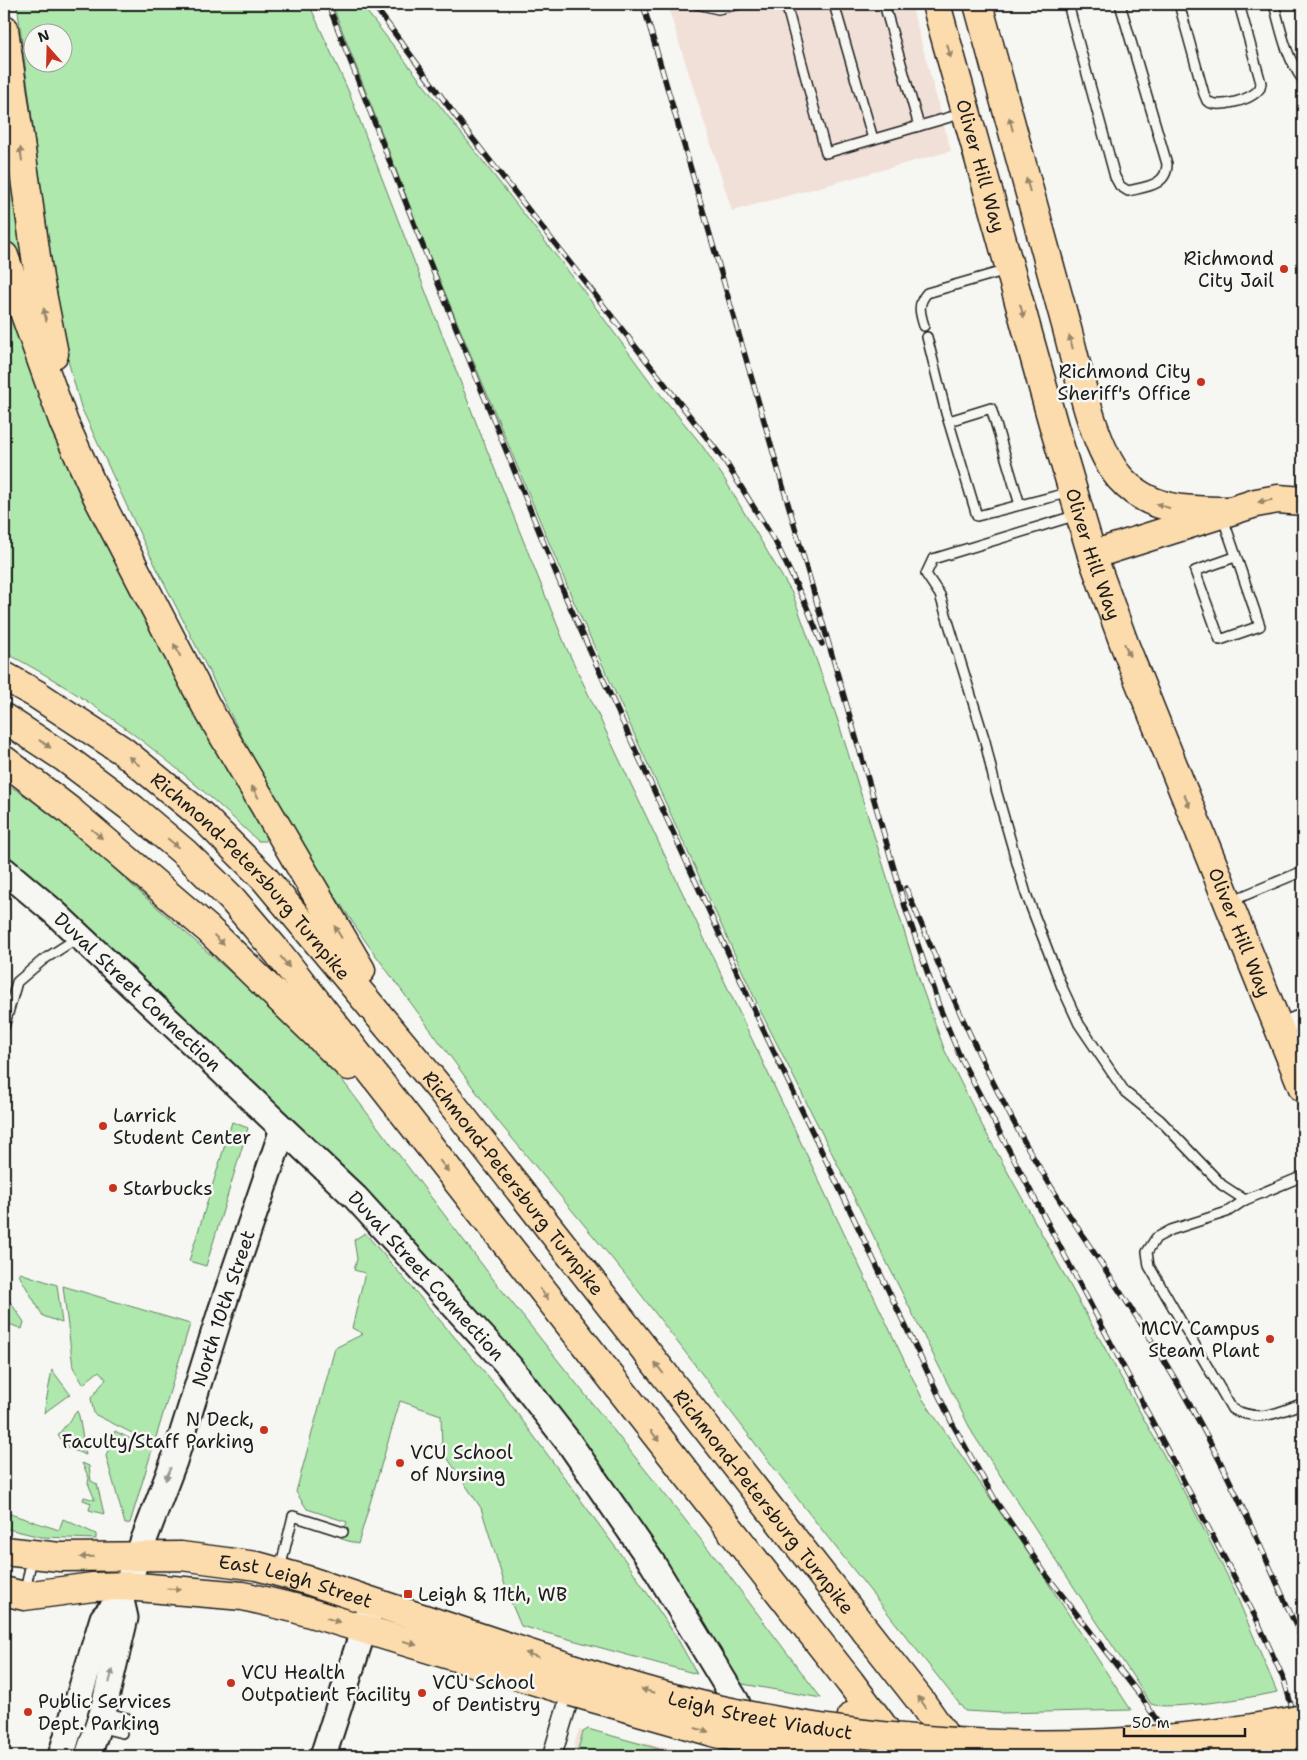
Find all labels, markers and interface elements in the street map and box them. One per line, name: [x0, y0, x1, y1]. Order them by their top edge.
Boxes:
north arrow: [22, 22, 72, 72]
text: N: [35, 25, 52, 46]
one-way arrow: [946, 43, 954, 58]
street label: Oliver Hill Way: [951, 96, 1012, 235]
one-way arrow: [1006, 116, 1014, 131]
one-way arrow: [17, 146, 25, 162]
one-way arrow: [1023, 177, 1031, 192]
place label: Richmond City Jail: [1184, 246, 1274, 293]
marker: Richmond City Jail: [1278, 263, 1290, 275]
one-way arrow: [1018, 303, 1026, 318]
one-way arrow: [41, 306, 49, 322]
one-way arrow: [1067, 334, 1075, 349]
place label: Richmond City Sheriff's Office: [1058, 359, 1191, 406]
marker: Richmond City Sheriff's Office: [1195, 376, 1207, 388]
street label: Oliver Hill Way: [1060, 485, 1127, 623]
one-way arrow: [1257, 498, 1273, 506]
one-way arrow: [1155, 501, 1170, 509]
one-way arrow: [173, 643, 181, 657]
one-way arrow: [1123, 643, 1131, 657]
one-way arrow: [38, 739, 52, 749]
one-way arrow: [128, 756, 141, 767]
street label: Richmond-Petersburg Turnpike: [146, 767, 356, 985]
one-way arrow: [251, 786, 260, 799]
one-way arrow: [1184, 794, 1192, 808]
one-way arrow: [90, 828, 103, 839]
one-way arrow: [167, 838, 180, 849]
street label: Oliver Hill Way: [1203, 864, 1277, 1001]
street label: Duval Street Connection: [49, 906, 227, 1077]
one-way arrow: [333, 926, 342, 939]
one-way arrow: [213, 934, 225, 946]
one-way arrow: [279, 955, 290, 968]
street label: Richmond-Petersburg Turnpike: [418, 1065, 610, 1300]
place label: Larrick Student Center: [113, 1103, 251, 1150]
marker: Larrick Student Center: [97, 1120, 109, 1132]
one-way arrow: [438, 1159, 449, 1172]
place label: Starbucks: [123, 1176, 213, 1201]
marker: Starbucks: [107, 1182, 119, 1194]
street label: Duval Street Connection: [343, 1185, 510, 1366]
street label: North 10th Street: [186, 1226, 260, 1390]
one-way arrow: [539, 1287, 549, 1301]
place label: MCV Campus Steam Plant: [1141, 1316, 1260, 1363]
marker: MCV Campus Steam Plant: [1264, 1333, 1276, 1345]
one-way arrow: [654, 1361, 664, 1375]
street label: Richmond-Petersburg Turnpike: [668, 1384, 860, 1619]
place label: N Deck, Faculty/Staff Parking: [62, 1407, 254, 1454]
marker: N Deck, Faculty/Staff Parking: [258, 1424, 270, 1436]
one-way arrow: [649, 1429, 660, 1442]
place label: VCU School of Nursing: [410, 1440, 513, 1487]
marker: VCU School of Nursing: [394, 1457, 406, 1469]
one-way arrow: [164, 1467, 172, 1481]
street label: East Leigh Street: [217, 1549, 376, 1613]
one-way arrow: [79, 1553, 95, 1561]
place label: Leigh & 11th, WB: [418, 1582, 567, 1607]
one-way arrow: [167, 1585, 183, 1593]
marker: Leigh & 11th, WB: [402, 1588, 414, 1600]
one-way arrow: [326, 1616, 341, 1624]
one-way arrow: [403, 1639, 418, 1647]
one-way arrow: [524, 1651, 539, 1658]
place label: VCU Health Outpatient Facility: [241, 1660, 411, 1707]
one-way arrow: [108, 1668, 116, 1683]
place label: VCU School of Dentistry: [432, 1670, 541, 1717]
marker: VCU Health Outpatient Facility: [225, 1677, 237, 1689]
street label: Leigh Street Viaduct: [665, 1685, 854, 1745]
marker: VCU School of Dentistry: [416, 1687, 428, 1699]
one-way arrow: [641, 1687, 656, 1695]
place label: Public Services Dept. Parking: [38, 1689, 171, 1736]
one-way arrow: [917, 1695, 927, 1709]
scale bar: [1124, 1705, 1246, 1737]
marker: Public Services Dept. Parking: [22, 1706, 34, 1718]
text: 50 m: [1132, 1713, 1170, 1733]
one-way arrow: [695, 1726, 710, 1734]

